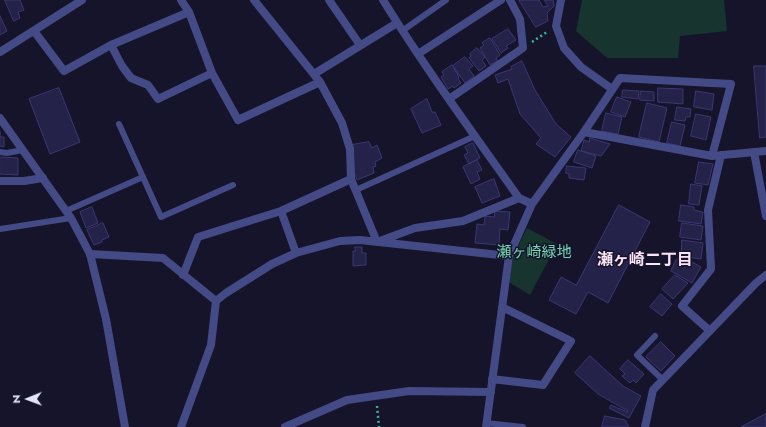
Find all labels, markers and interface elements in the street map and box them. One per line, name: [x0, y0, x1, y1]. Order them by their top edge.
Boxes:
park label: 瀬ヶ崎緑地: [497, 244, 571, 262]
district label: 瀬ヶ崎二丁目: [597, 251, 693, 271]
north arrow: [8, 379, 48, 419]
text: N: [8, 395, 24, 404]

